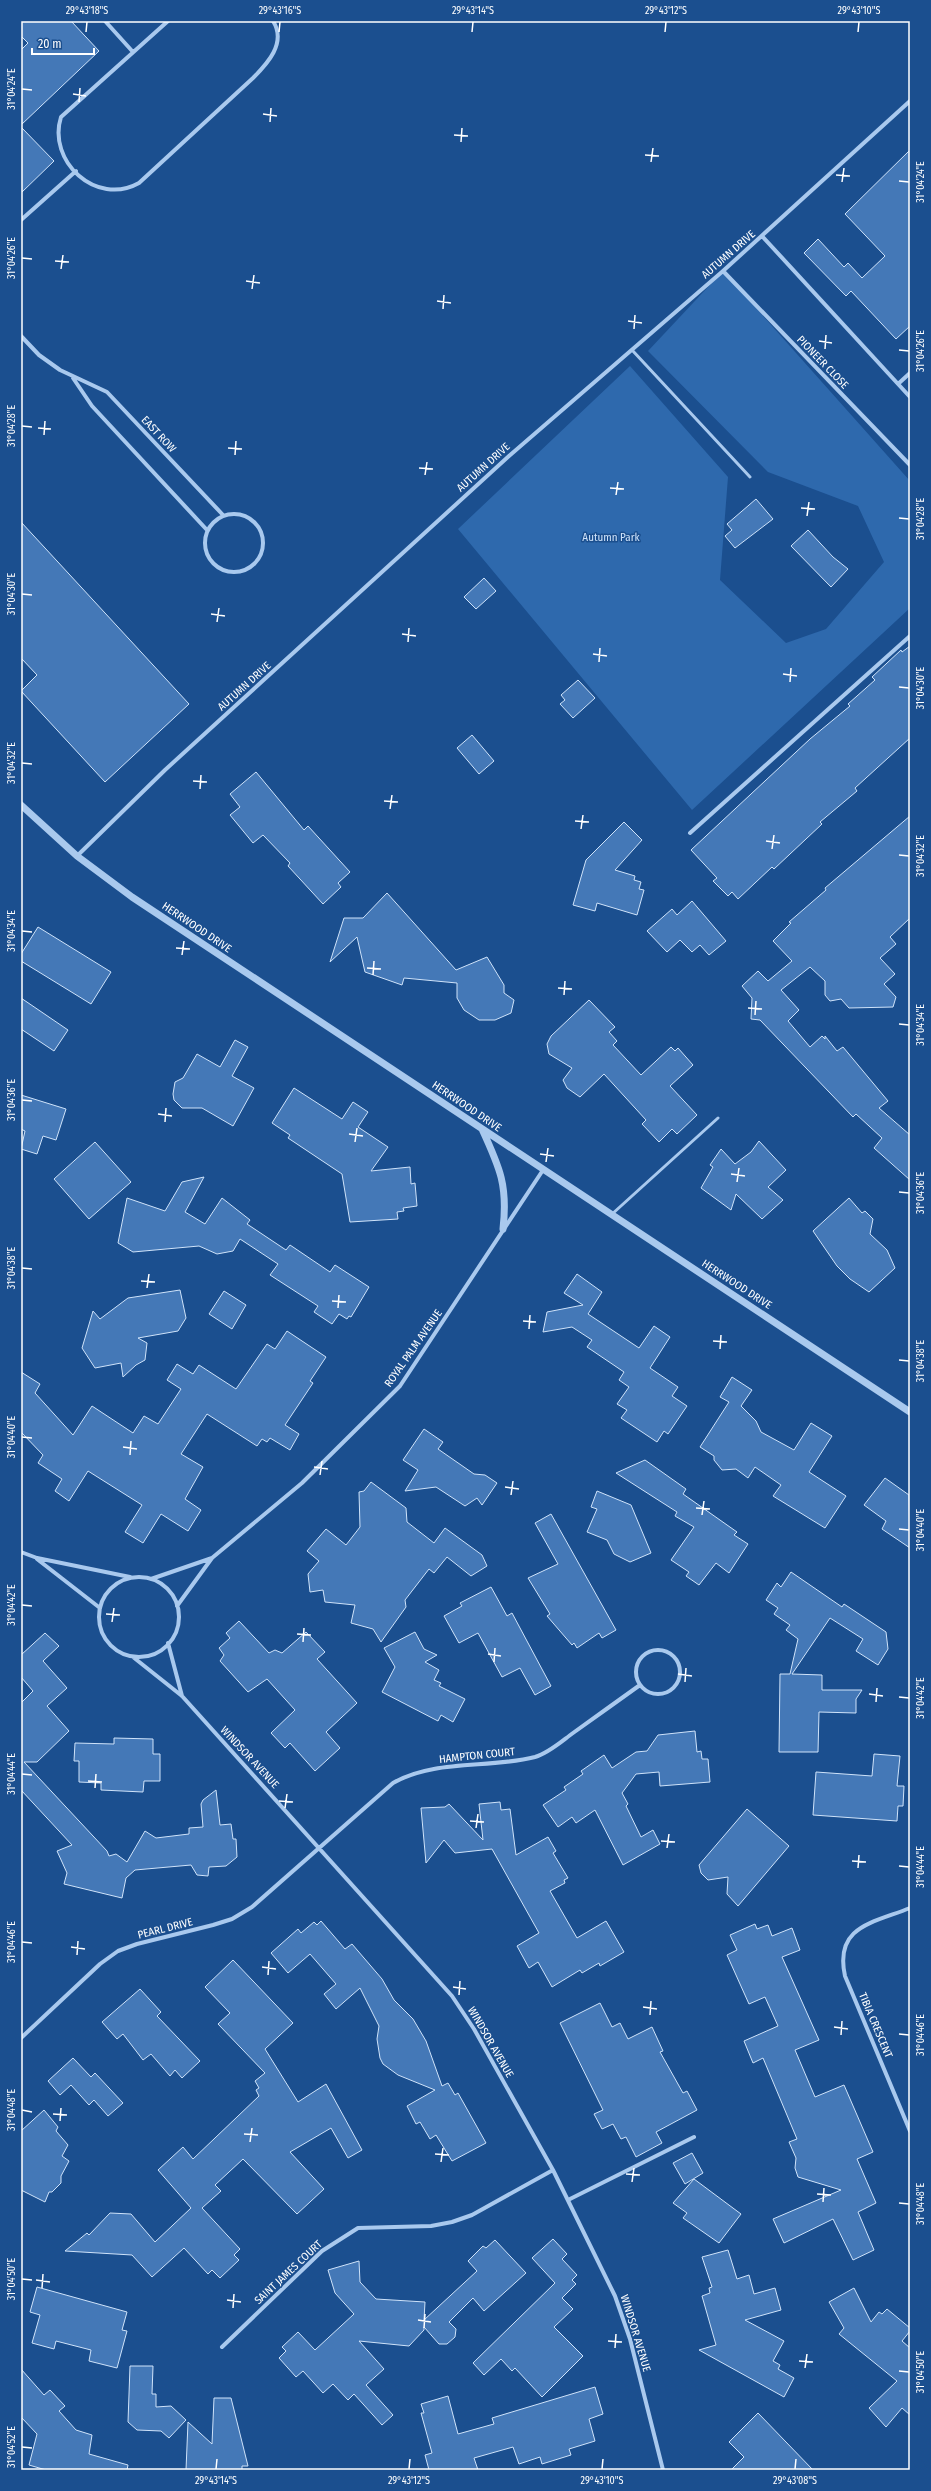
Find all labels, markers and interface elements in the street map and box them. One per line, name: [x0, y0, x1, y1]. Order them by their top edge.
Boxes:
text: 29°43'18"S: [66, 5, 108, 17]
text: 29°43'16"S: [259, 5, 301, 17]
text: 29°43'14"S: [452, 5, 494, 17]
text: 29°43'12"S: [645, 5, 687, 17]
text: 29°43'10"S: [838, 5, 880, 17]
scale bar: [32, 30, 94, 56]
text: 20 m: [38, 37, 62, 51]
text: 31°04'24"E: [6, 68, 18, 110]
text: 31°04'24"E: [915, 161, 927, 203]
street label: AUTUMN DRIVE: [699, 228, 758, 281]
text: 31°04'26"E: [6, 237, 18, 279]
text: 31°04'26"E: [915, 330, 927, 372]
street label: PIONEER CLOSE: [794, 333, 851, 392]
text: 31°04'28"E: [6, 405, 18, 447]
street label: EAST ROW: [139, 413, 179, 455]
street label: AUTUMN DRIVE: [454, 440, 513, 495]
text: 31°04'28"E: [915, 498, 927, 540]
park label: Autumn Park: [582, 531, 641, 544]
text: 31°04'30"E: [6, 572, 18, 615]
street label: AUTUMN DRIVE: [215, 659, 274, 714]
text: 31°04'30"E: [915, 666, 927, 709]
text: 31°04'32"E: [6, 742, 18, 784]
text: 31°04'32"E: [915, 835, 927, 877]
street label: HERRWOOD DRIVE: [160, 899, 234, 955]
text: 31°04'34"E: [6, 910, 18, 952]
text: 31°04'34"E: [915, 1004, 927, 1046]
street label: HERRWOOD DRIVE: [430, 1078, 504, 1134]
text: 31°04'36"E: [6, 1079, 18, 1121]
text: 31°04'36"E: [915, 1172, 927, 1214]
text: 31°04'38"E: [6, 1247, 18, 1289]
street label: HERRWOOD DRIVE: [699, 1257, 774, 1312]
street label: ROYAL PALM AVENUE: [382, 1307, 445, 1389]
text: 31°04'38"E: [915, 1340, 927, 1382]
text: 31°04'40"E: [6, 1415, 18, 1458]
text: 31°04'40"E: [915, 1508, 927, 1551]
text: 31°04'42"E: [6, 1584, 18, 1626]
text: 31°04'42"E: [915, 1677, 927, 1719]
street label: WINDSOR AVENUE: [218, 1724, 282, 1791]
street label: HAMPTON COURT: [438, 1745, 517, 1766]
text: 31°04'44"E: [6, 1753, 18, 1795]
text: 31°04'44"E: [915, 1846, 927, 1888]
street label: PEARL DRIVE: [136, 1915, 194, 1942]
text: 31°04'46"E: [6, 1921, 18, 1963]
street label: TIBIA CRESCENT: [856, 1991, 896, 2061]
street label: WINDSOR AVENUE: [465, 2004, 516, 2080]
text: 31°04'46"E: [915, 2014, 927, 2056]
text: 31°04'48"E: [6, 2089, 18, 2131]
text: 31°04'48"E: [915, 2183, 927, 2225]
street label: SAINT JAMES COURT: [252, 2237, 326, 2307]
text: 31°04'50"E: [6, 2257, 18, 2300]
street label: WINDSOR AVENUE: [618, 2293, 653, 2373]
text: 31°04'50"E: [915, 2350, 927, 2393]
text: 31°04'52"E: [6, 2426, 18, 2468]
text: 29°43'14"S: [195, 2475, 237, 2487]
text: 29°43'12"S: [388, 2475, 430, 2487]
text: 29°43'10"S: [581, 2475, 623, 2487]
text: 29°43'08"S: [773, 2475, 817, 2487]

